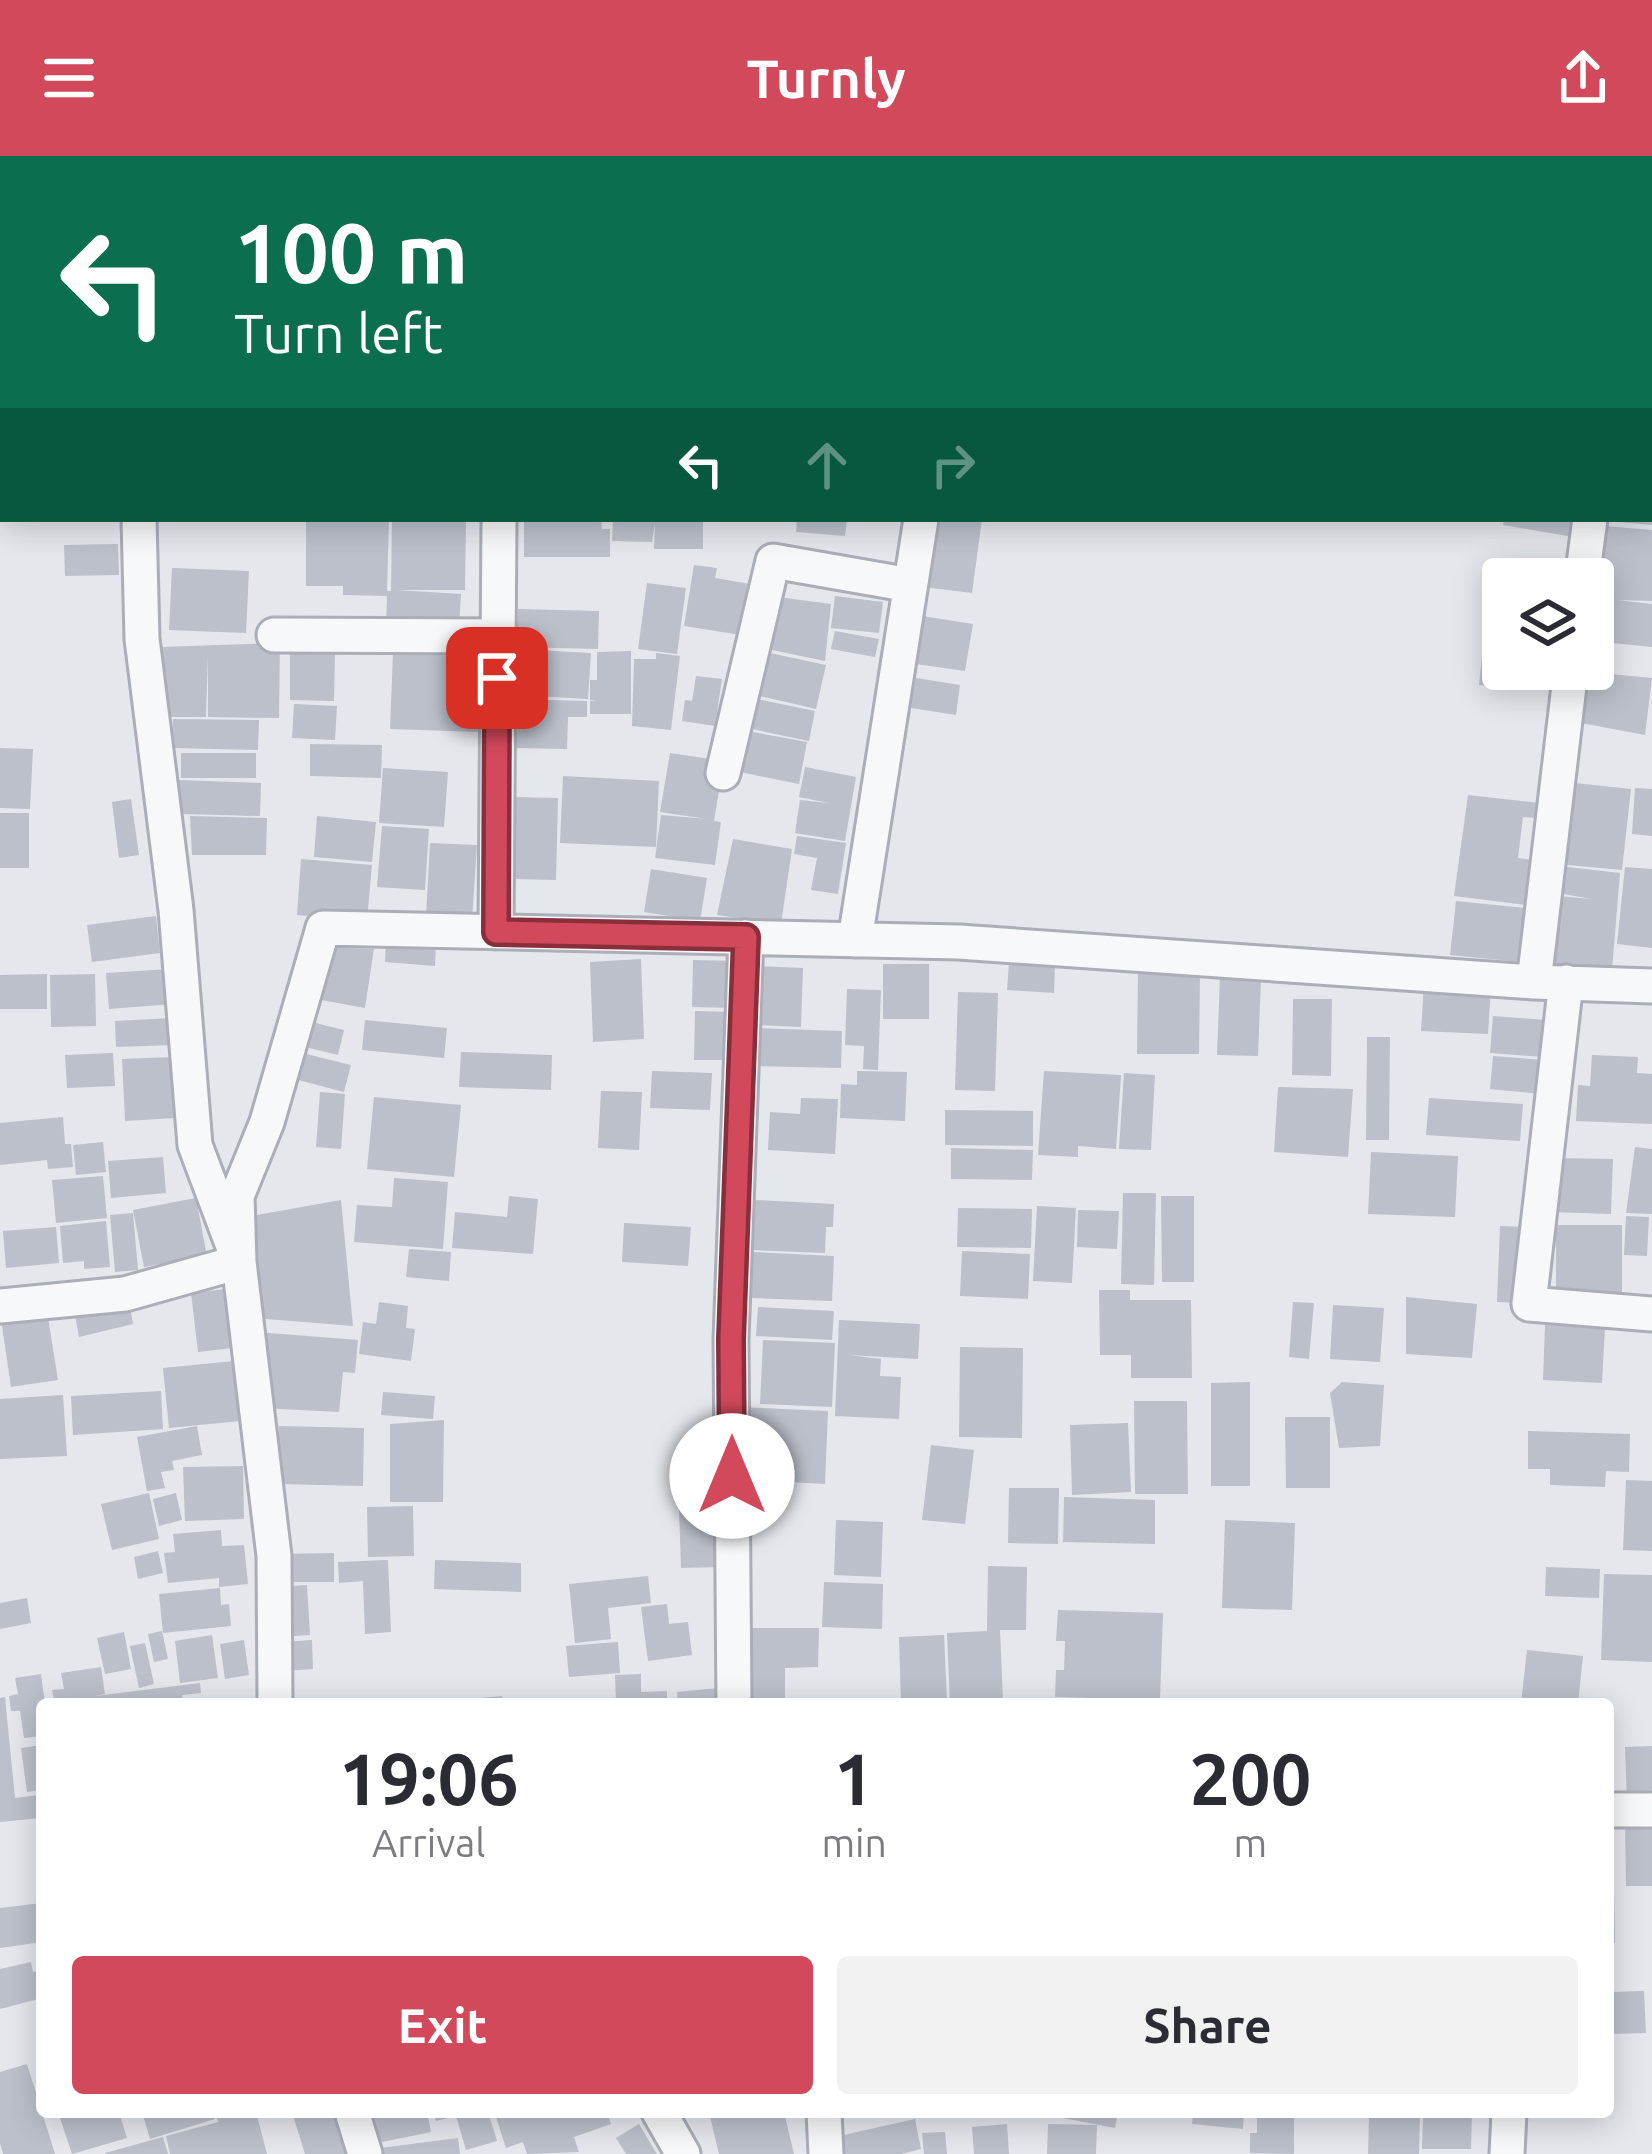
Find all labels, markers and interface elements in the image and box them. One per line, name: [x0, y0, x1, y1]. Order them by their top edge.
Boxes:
icon: menu: [36, 45, 102, 111]
icon: share: [1550, 45, 1616, 111]
text: Turnly: [746, 48, 906, 108]
icon: left: [36, 204, 192, 360]
text: 100 m: [234, 205, 468, 299]
text: Turn left: [234, 303, 443, 363]
icon: left: [668, 432, 734, 498]
icon: ahead: [794, 432, 860, 498]
icon: right: [920, 432, 986, 498]
map controls: [1482, 558, 1614, 690]
button: layers: [1482, 558, 1614, 690]
pin: [446, 627, 548, 729]
icon: arrive: [464, 645, 530, 711]
position arrow: [669, 1413, 795, 1539]
text: 19:06: [339, 1738, 519, 1819]
text: 1: [834, 1738, 874, 1819]
text: 200: [1189, 1738, 1311, 1819]
text: Arrival: [372, 1821, 486, 1864]
text: min: [821, 1821, 887, 1864]
text: m: [1234, 1821, 1267, 1864]
button: Exit: [72, 1956, 813, 2094]
button: Share: [837, 1956, 1578, 2094]

